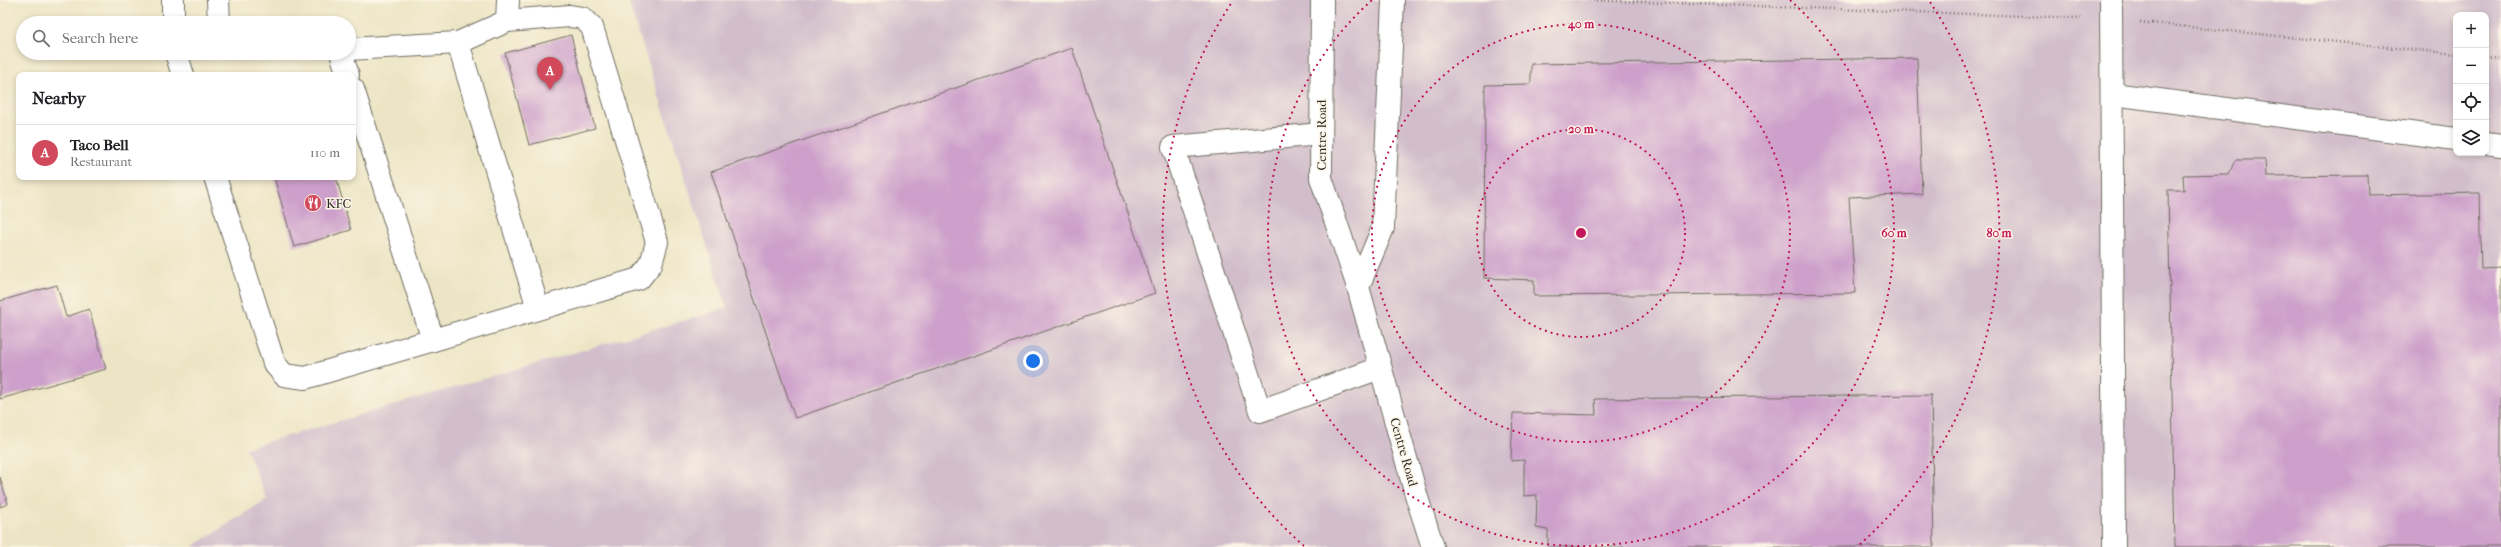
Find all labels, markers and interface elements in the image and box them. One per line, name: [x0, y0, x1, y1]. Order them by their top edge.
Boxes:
map controls: [2453, 12, 2489, 156]
button: +: [2453, 12, 2489, 48]
search box: [16, 16, 356, 60]
text: 40 m: [1567, 17, 1595, 32]
icon: search: [30, 27, 52, 49]
text: Search here: [62, 29, 138, 47]
button: −: [2453, 48, 2489, 84]
pin: A: [537, 57, 563, 90]
button: locate: [2453, 84, 2489, 120]
text: Nearby: [32, 88, 86, 108]
street label: Centre Road: [1314, 99, 1329, 170]
button: layers: [2453, 120, 2489, 156]
text: 20 m: [1568, 122, 1595, 136]
text: Taco Bell: [70, 136, 129, 154]
text: A: [41, 145, 49, 160]
text: 110 m: [310, 145, 340, 160]
text: Restaurant: [70, 154, 132, 169]
restaurant icon: KFC: [303, 193, 323, 213]
place label: KFC: [326, 196, 351, 211]
centre of rings: [1574, 226, 1588, 240]
text: 60 m: [1881, 226, 1908, 240]
text: 80 m: [1986, 226, 2013, 240]
your location: [1023, 351, 1043, 371]
street label: Centre Road: [1387, 416, 1421, 489]

